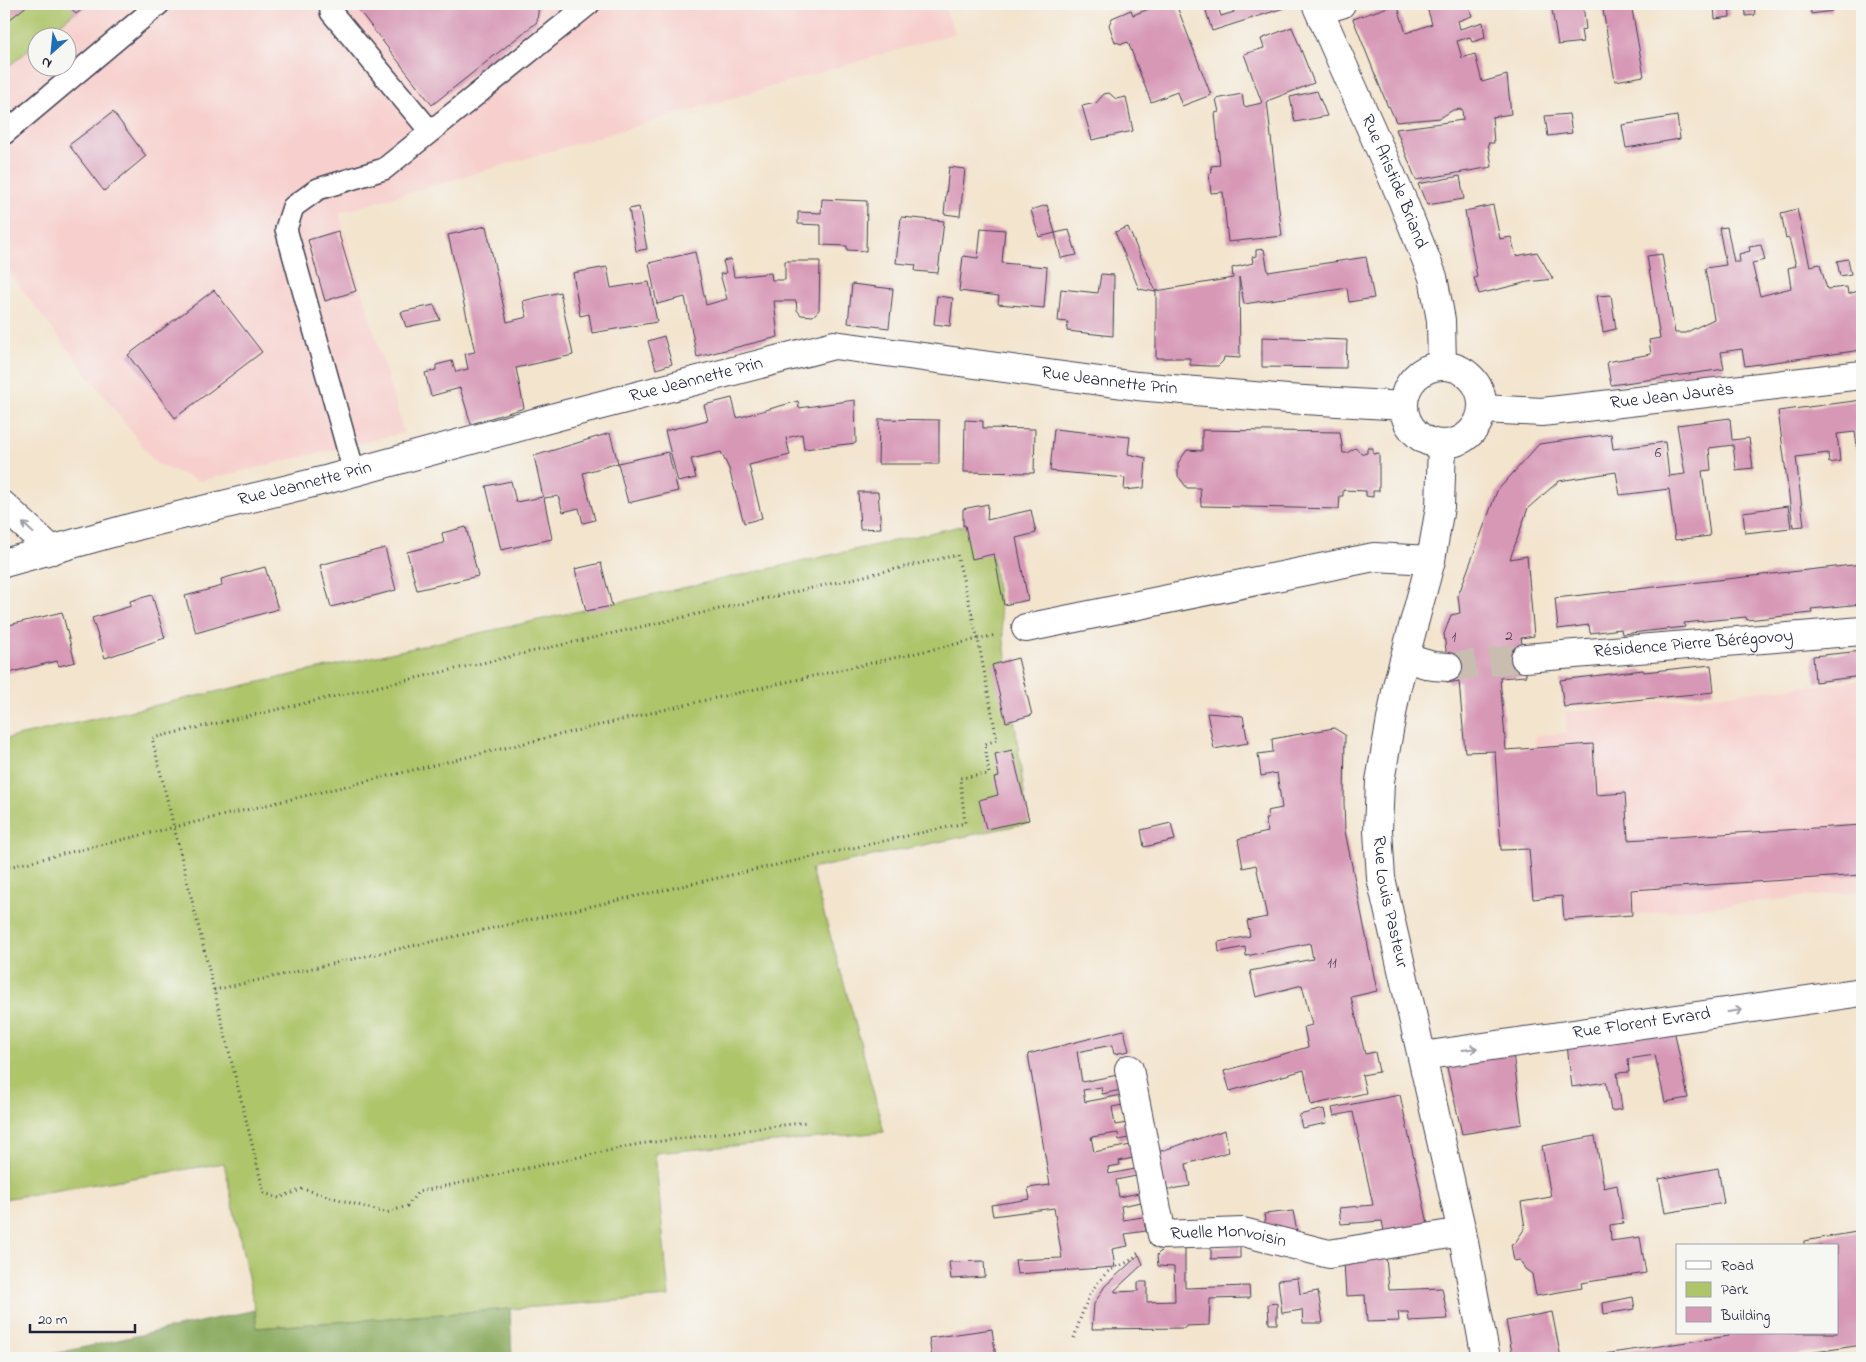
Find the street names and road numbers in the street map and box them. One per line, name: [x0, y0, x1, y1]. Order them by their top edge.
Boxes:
street label: Rue Aristide Briand: [1353, 111, 1434, 253]
street label: Rue Jeannette Prin: [627, 351, 766, 410]
street label: Rue Jeannette Prin: [1040, 360, 1179, 402]
street label: Rue Jean Jaurès: [1609, 377, 1735, 417]
street label: Rue Jeannette Prin: [235, 455, 375, 514]
street label: Résidence Pierre Bérégovoy: [1593, 624, 1794, 665]
street label: Rue Louis Pasteur: [1365, 835, 1414, 971]
street label: Rue Florent Evrard: [1571, 1001, 1712, 1047]
street label: Ruelle Monvoisin: [1170, 1219, 1289, 1256]

